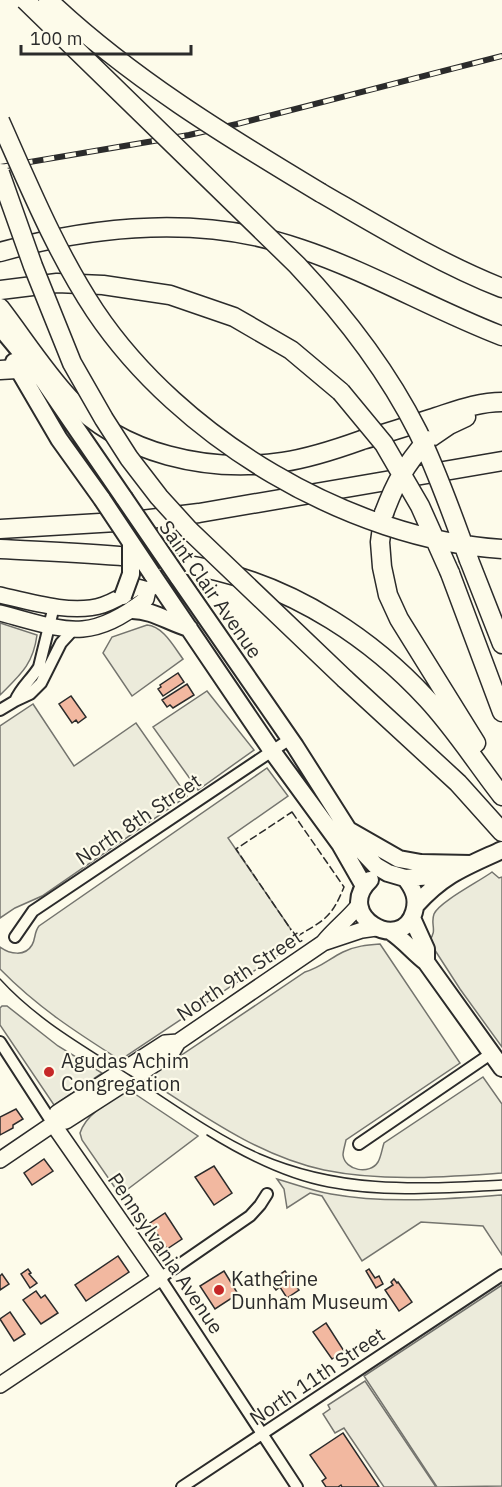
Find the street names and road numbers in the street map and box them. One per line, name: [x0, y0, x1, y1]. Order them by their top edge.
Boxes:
street label: Saint Clair Avenue: [153, 515, 269, 663]
street label: North 8th Street: [70, 767, 206, 871]
street label: North 9th Street: [171, 923, 307, 1027]
street label: Pennsylvania Avenue: [102, 1167, 230, 1339]
street label: North 11th Street: [244, 1321, 390, 1431]

